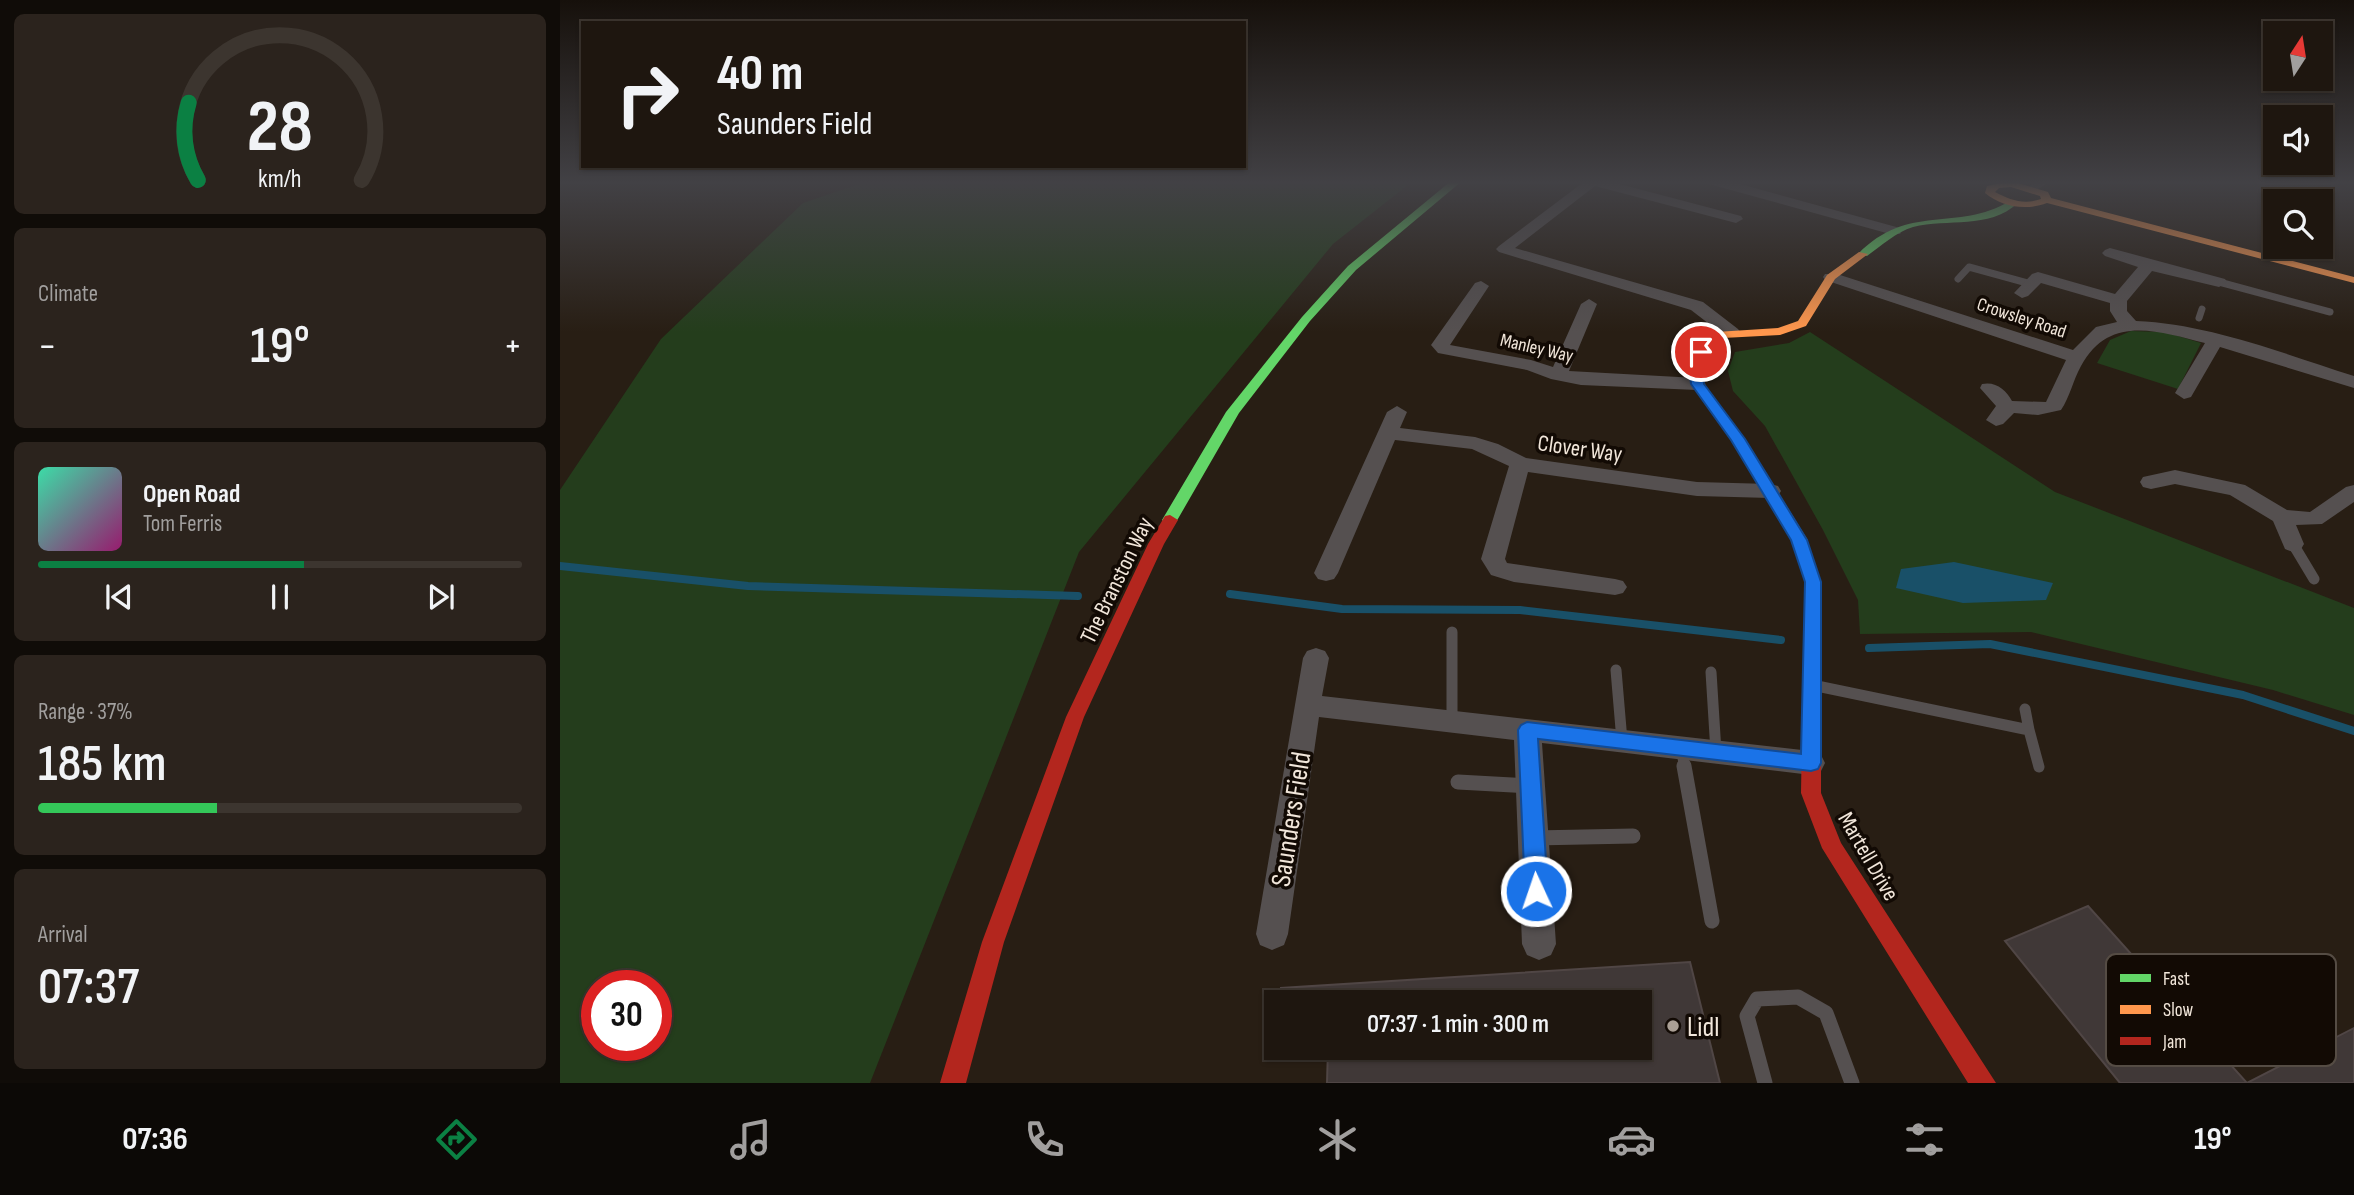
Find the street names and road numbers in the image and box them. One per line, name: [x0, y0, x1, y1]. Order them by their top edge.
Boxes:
street label: Crowsley Road: [1974, 293, 2069, 344]
street label: Manley Way: [1498, 329, 1576, 368]
street label: Clover Way: [1536, 429, 1624, 469]
street label: The Branston Way: [1074, 513, 1160, 648]
street label: Saunders Field: [1265, 750, 1318, 889]
street label: Martell Drive: [1832, 807, 1905, 906]

